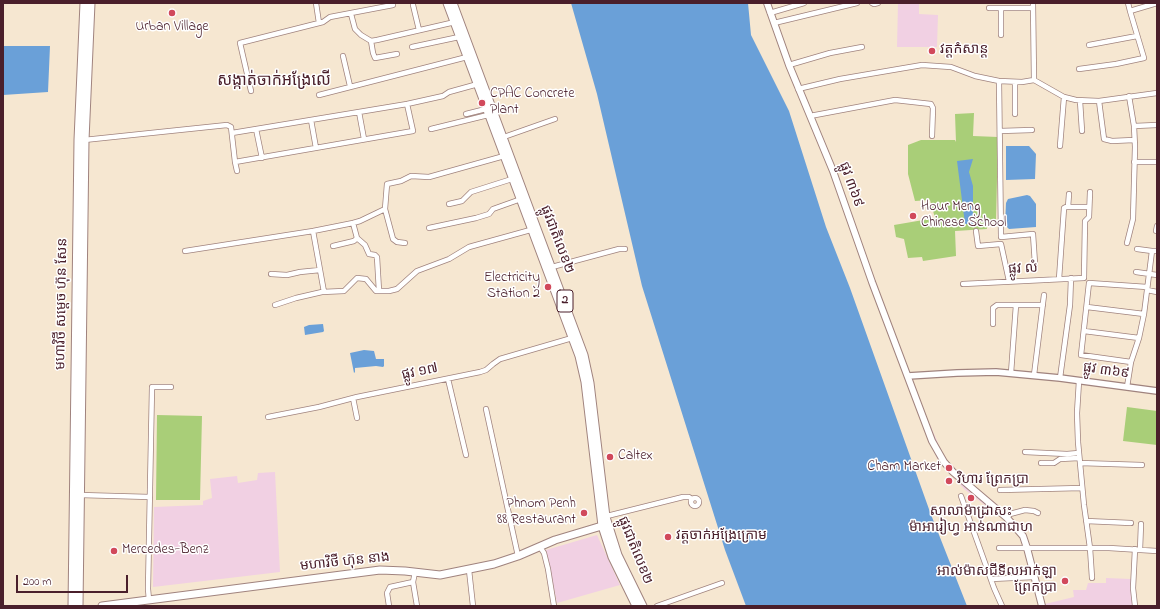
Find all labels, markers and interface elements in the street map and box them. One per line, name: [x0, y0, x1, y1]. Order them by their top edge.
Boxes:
marker: Urban Village: [167, 8, 177, 18]
place label: Urban Village: [135, 20, 209, 36]
place label: វត្តកំសាន្ត: [940, 43, 988, 59]
marker: វត្តកំសាន្ត: [927, 46, 937, 56]
district label: សង្កាត់ចាក់អង្រែលើ: [217, 72, 331, 92]
place label: CPAC Concrete Plant: [490, 87, 574, 120]
marker: CPAC Concrete Plant: [477, 98, 487, 108]
street label: ផ្លូវ ៣៦៩: [834, 160, 866, 210]
place label: Hour Meng Chinese School: [921, 200, 1006, 232]
street label: ផ្លូវជាតិលេខ២: [535, 204, 577, 276]
marker: Hour Meng Chinese School: [908, 211, 918, 221]
street label: មហាវិថី សម្តេច ហ៊ុន សែន: [53, 238, 73, 370]
street label: ផ្លូវ លំ: [1008, 261, 1038, 279]
place label: Electricity Station 2: [484, 271, 540, 304]
marker: Electricity Station 2: [543, 282, 553, 292]
road number: 2: [557, 290, 573, 312]
street label: ផ្លូវ ៣៦៩: [1082, 360, 1130, 384]
street label: ផ្លូវ ១៧: [400, 361, 440, 385]
place label: Caltex: [618, 449, 653, 465]
marker: Caltex: [605, 452, 615, 462]
place label: Cham Market: [867, 460, 941, 476]
marker: Cham Market: [944, 463, 954, 473]
place label: វិហារ ព្រែកប្រា: [957, 473, 1029, 489]
marker: វិហារ ព្រែកប្រា: [944, 476, 954, 486]
marker: សាលាម៉ាដ្រាសះ ម៉ាអារៀហ្វ អាន់ណាជាហ: [966, 493, 976, 503]
place label: Phnom Penh 88 Restaurant: [497, 497, 576, 530]
place label: សាលាម៉ាដ្រាសះ ម៉ាអារៀហ្វ អាន់ណាជាហ: [909, 505, 1033, 538]
marker: Phnom Penh 88 Restaurant: [579, 508, 589, 518]
street label: ផ្លូវជាតិលេខ២: [613, 515, 655, 587]
place label: វត្តចាក់អង្រែក្រោម: [676, 529, 767, 545]
marker: វត្តចាក់អង្រែក្រោម: [663, 532, 673, 542]
place label: Mercedes-Benz: [122, 543, 209, 559]
marker: Mercedes-Benz: [109, 546, 119, 556]
street label: មហាវិថី ហ៊ុន នាង: [299, 550, 391, 576]
place label: អាល់ម៉ាសជីទីលអាក់ឡា ព្រែកប្រា: [937, 565, 1057, 598]
scale bar: [18, 567, 130, 593]
text: 200 m: [23, 573, 52, 591]
marker: អាល់ម៉ាសជីទីលអាក់ឡា ព្រែកប្រា: [1060, 576, 1070, 586]

